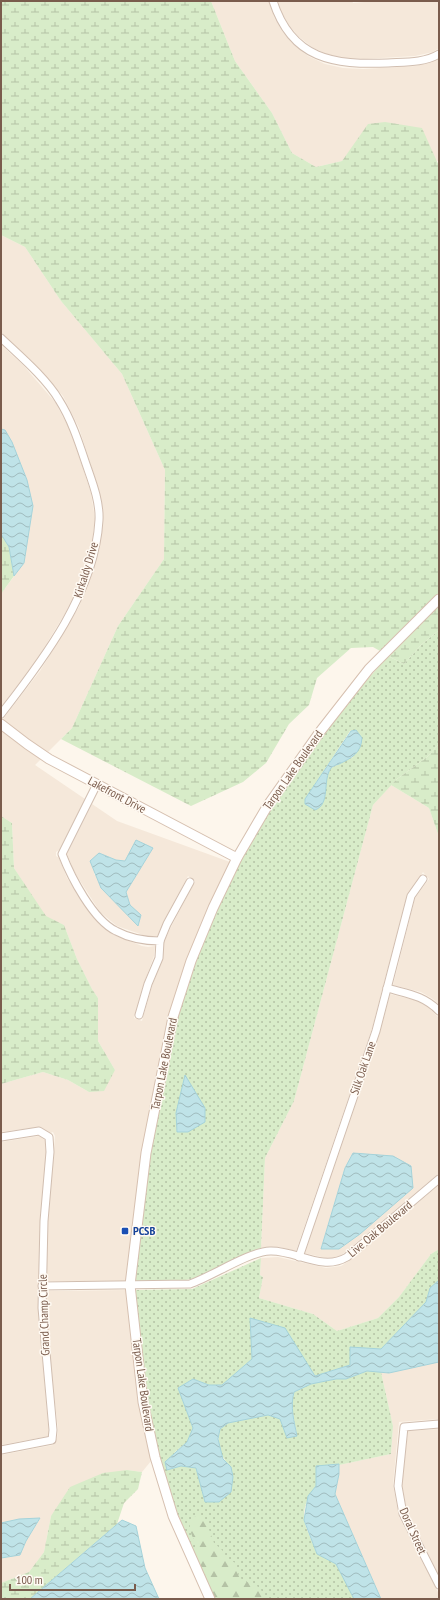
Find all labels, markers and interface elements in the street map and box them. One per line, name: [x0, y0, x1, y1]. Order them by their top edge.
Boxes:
street label: Kirkaldy Drive: [70, 540, 101, 600]
street label: Tarpon Lake Boulevard: [260, 727, 326, 812]
street label: Lakefront Drive: [86, 773, 149, 816]
street label: Tarpon Lake Boulevard: [147, 1016, 180, 1111]
street label: Silk Oak Lane: [346, 1039, 379, 1097]
street label: Live Oak Boulevard: [344, 1197, 415, 1260]
place label: PCSB: [133, 1223, 155, 1238]
marker: PCSB: [120, 1226, 130, 1236]
street label: Grand Champ Circle: [35, 1274, 52, 1356]
street label: Tarpon Lake Boulevard: [130, 1337, 157, 1432]
street label: Doral Street: [396, 1505, 431, 1557]
scale bar: [10, 1566, 135, 1592]
text: 100 m: [16, 1572, 43, 1587]

